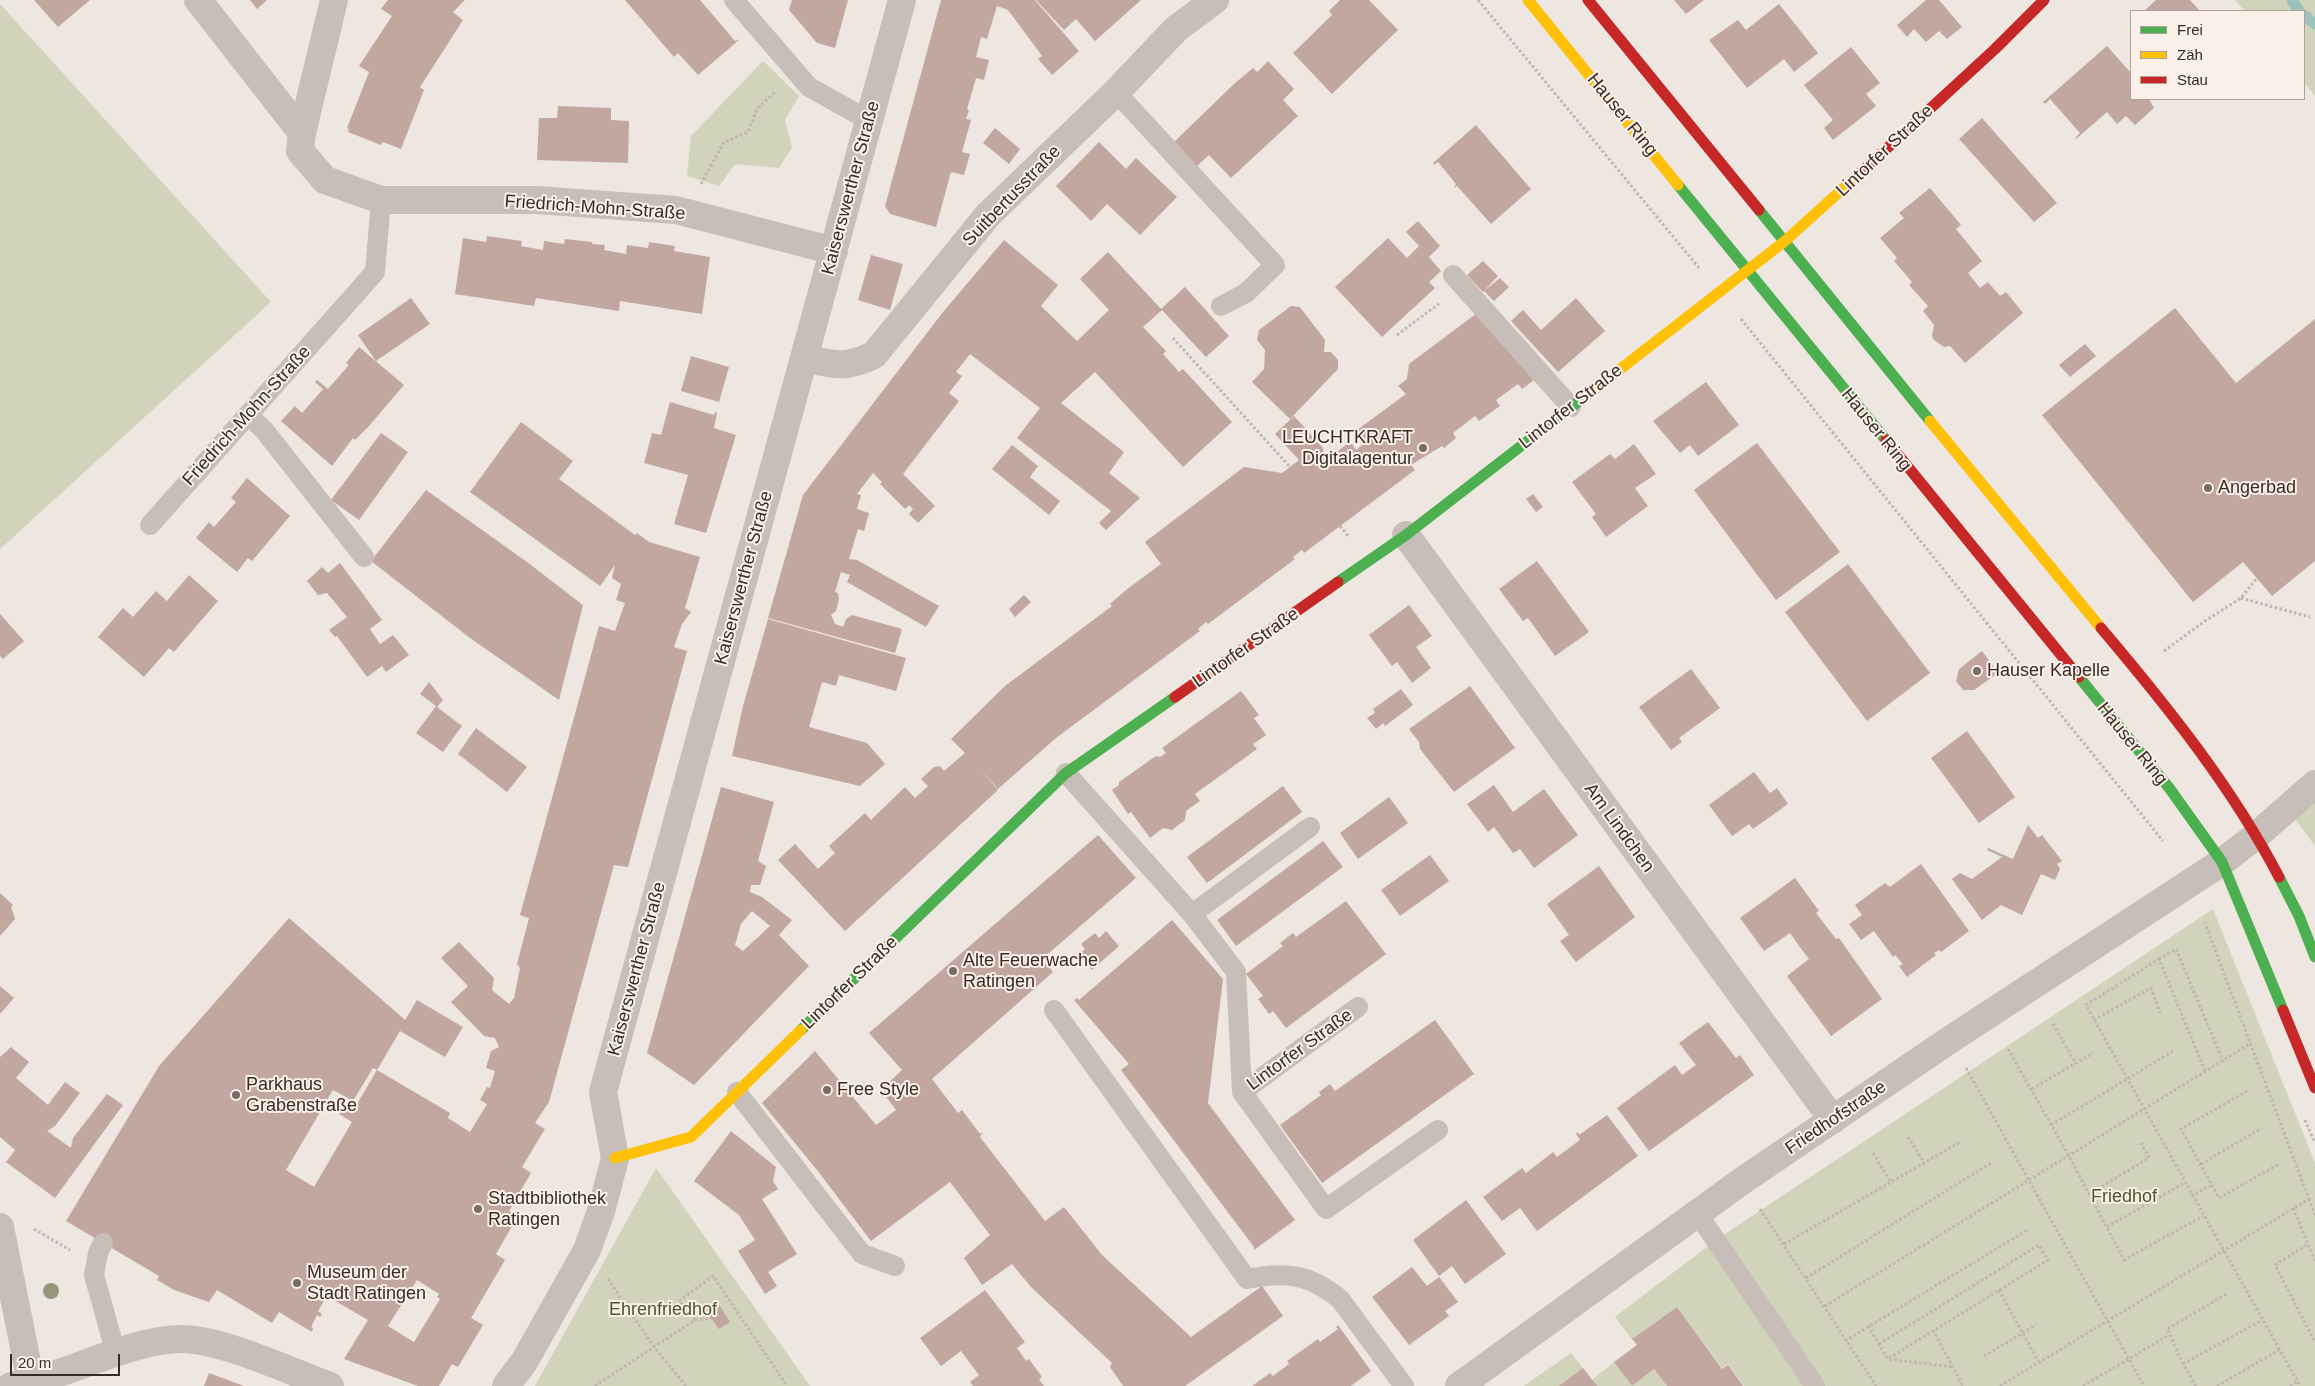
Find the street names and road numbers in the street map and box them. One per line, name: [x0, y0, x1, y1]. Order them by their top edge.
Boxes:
street label: Hauser Ring: [1582, 69, 1662, 161]
street label: Kaiserswerther Straße: [817, 99, 885, 277]
street label: Lintorfer Straße: [1832, 100, 1938, 202]
street label: Suitbertusstraße: [958, 141, 1066, 251]
street label: Friedrich-Mohn-Straße: [504, 191, 686, 225]
street label: Friedrich-Mohn-Straße: [178, 342, 316, 490]
street label: Lintorfer Straße: [1515, 360, 1627, 454]
street label: Hauser Ring: [1836, 384, 1916, 476]
street label: Kaiserswerther Straße: [710, 489, 778, 667]
street label: Lintorfer Straße: [1189, 603, 1303, 693]
street label: Hauser Ring: [2092, 698, 2172, 790]
street label: Am Lindchen: [1579, 779, 1659, 877]
street label: Kaiserswerther Straße: [603, 880, 671, 1058]
street label: Lintorfer Straße: [798, 932, 902, 1034]
street label: Lintorfer Straße: [1243, 1005, 1357, 1095]
street label: Friedhofstraße: [1781, 1076, 1891, 1160]

